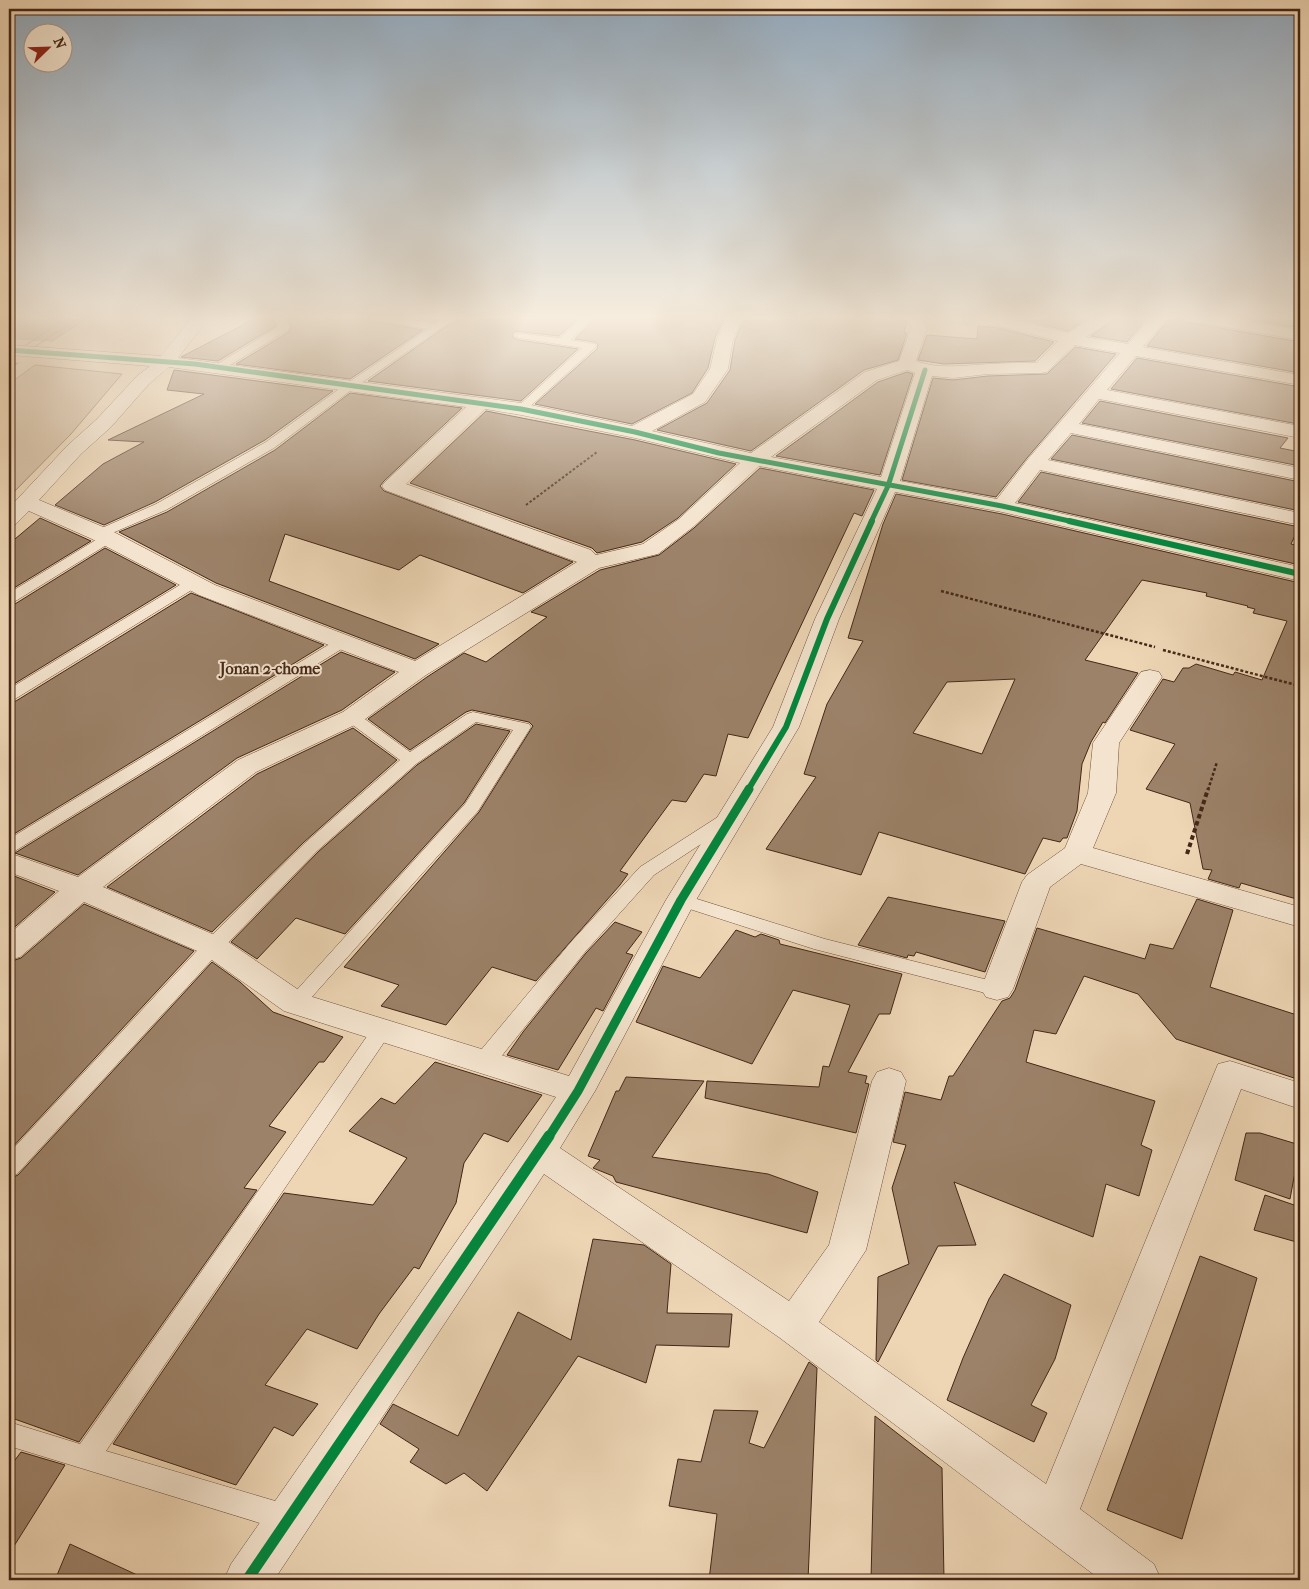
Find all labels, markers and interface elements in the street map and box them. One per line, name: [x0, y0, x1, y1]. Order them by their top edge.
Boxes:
north arrow: [22, 22, 72, 72]
text: N: [50, 35, 70, 52]
district label: Jonan 2-chome: [218, 659, 320, 679]

